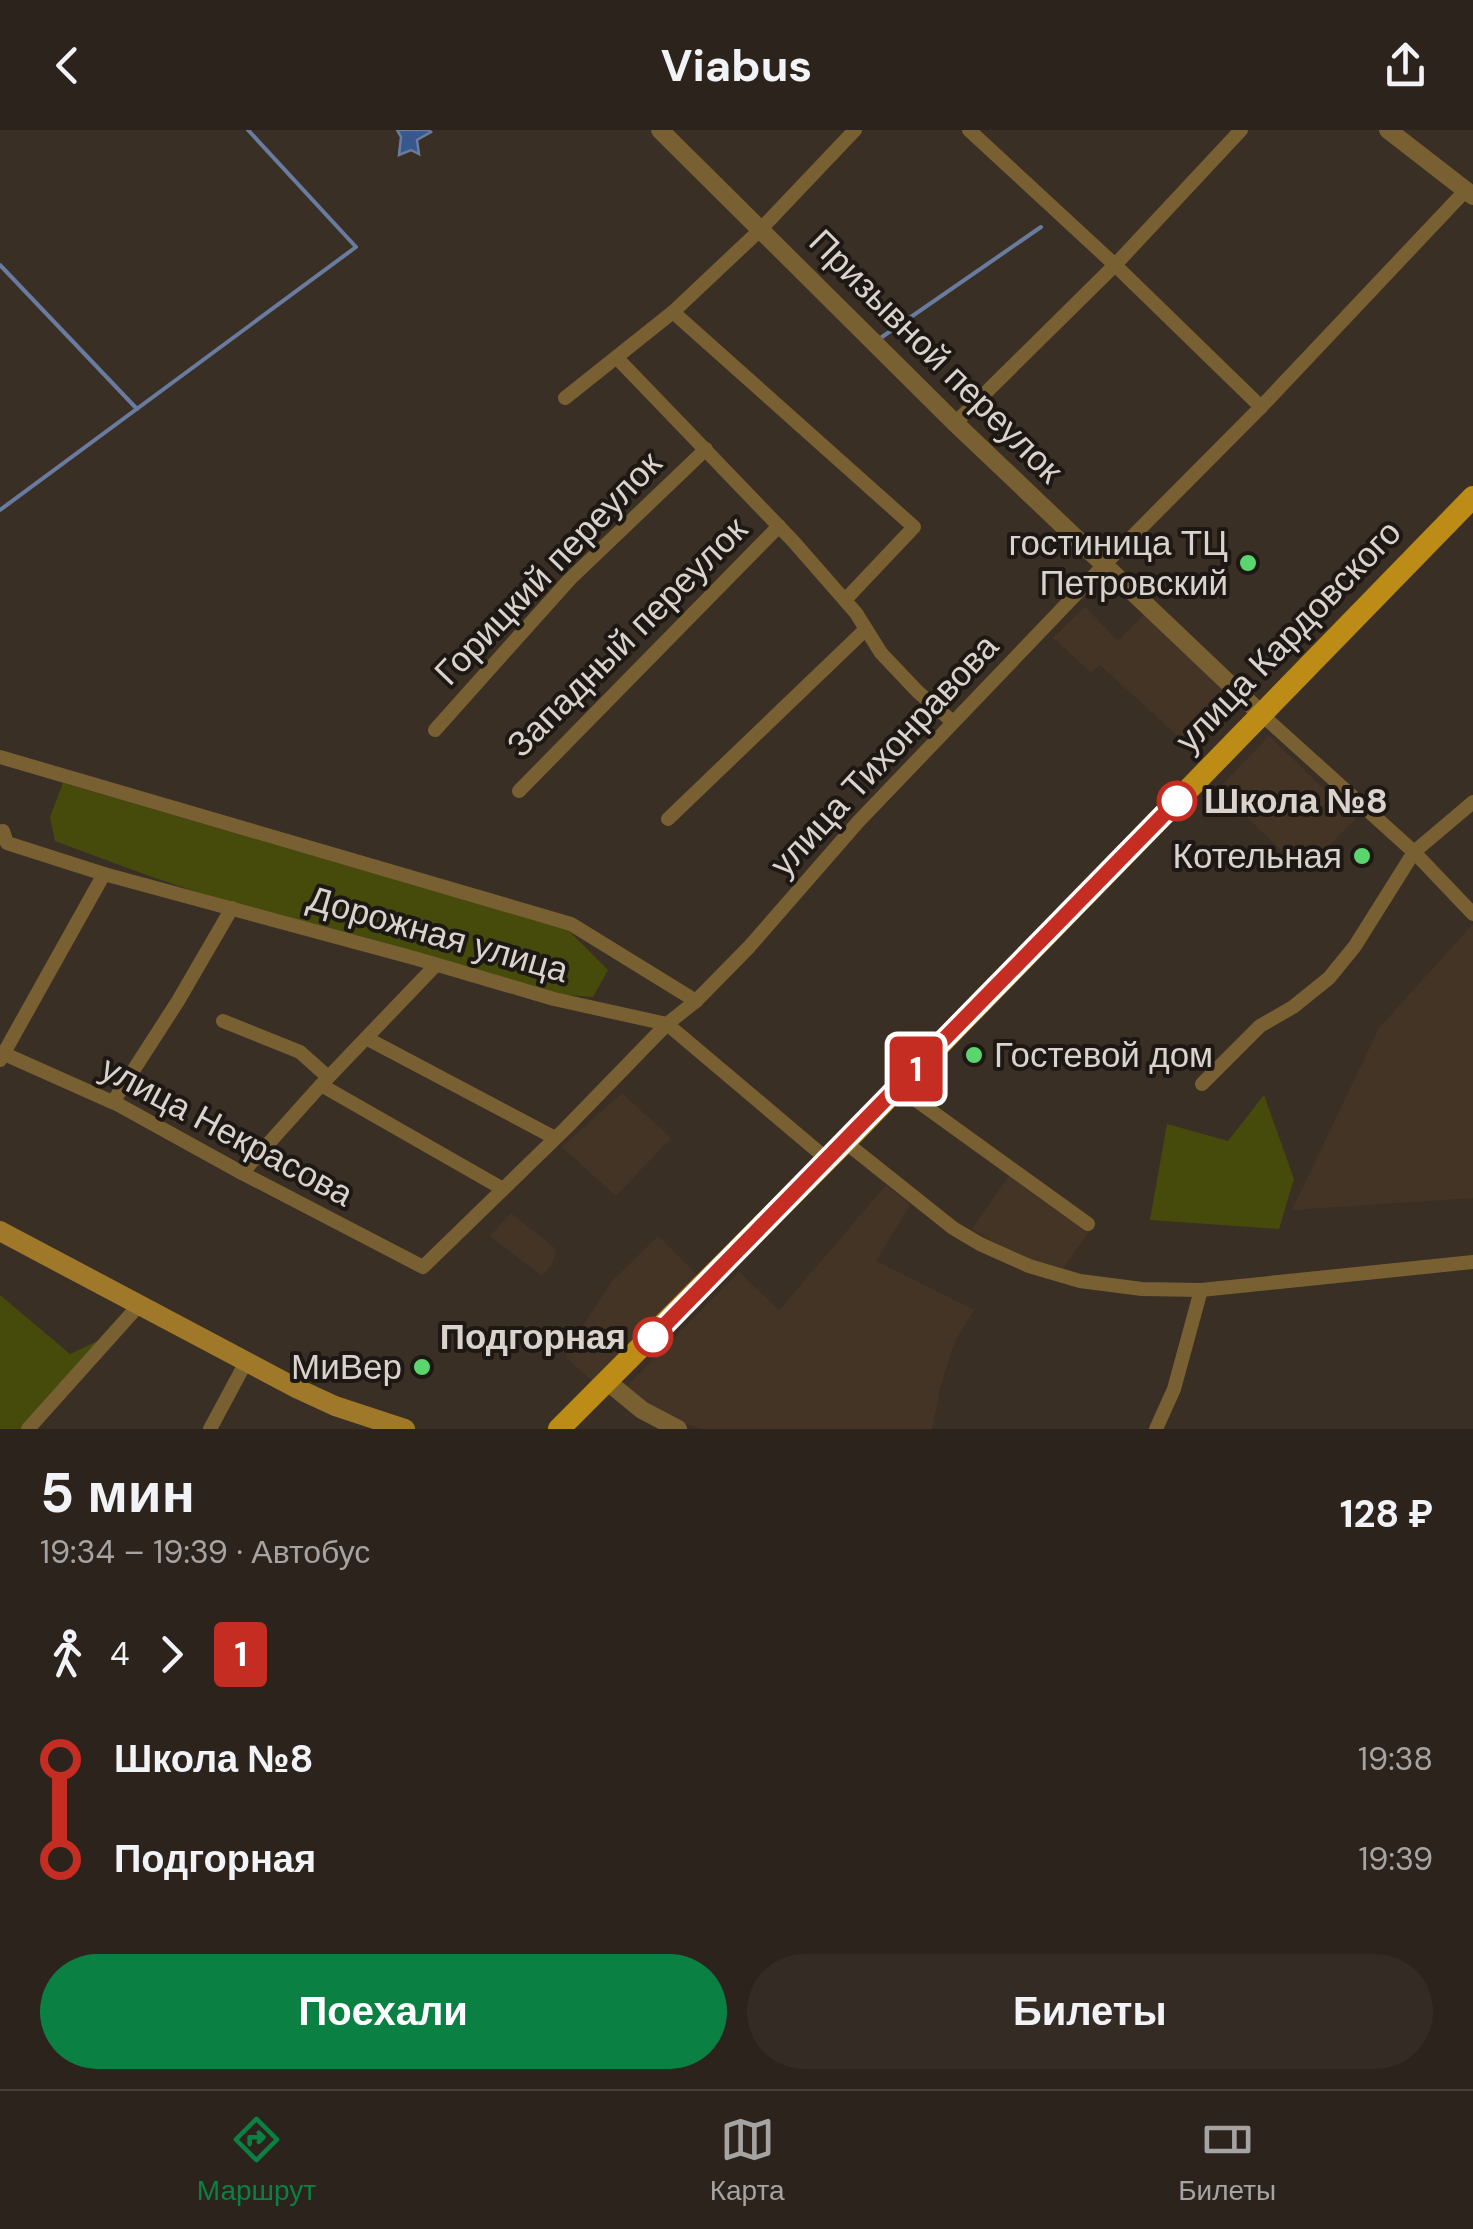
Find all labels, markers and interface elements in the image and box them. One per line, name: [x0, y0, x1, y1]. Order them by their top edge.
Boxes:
text: Viabus: [661, 36, 812, 95]
icon: back: [40, 38, 95, 93]
icon: share: [1378, 38, 1433, 93]
street label: Призывной переулок: [799, 219, 1073, 493]
street label: Горицкий переулок: [424, 441, 672, 695]
street label: Западный переулок: [497, 506, 758, 767]
street label: улица Кардовского: [1165, 510, 1411, 762]
place label: гостиница ТЦ Петровский: [1008, 520, 1228, 606]
marker: гостиница ТЦ Петровский: [1237, 552, 1259, 574]
street label: улица Тихонравова: [760, 624, 1009, 886]
place label: Школа №8: [1204, 778, 1388, 824]
marker: Школа №8: [1158, 782, 1196, 820]
place label: Котельная: [1173, 833, 1342, 879]
marker: Котельная: [1351, 845, 1373, 867]
street label: Дорожная улица: [302, 875, 574, 993]
place label: Гостевой дом: [994, 1032, 1213, 1078]
line badge: 1: [884, 1036, 948, 1102]
marker: Гостевой дом: [963, 1044, 985, 1066]
street label: улица Некрасова: [93, 1045, 362, 1217]
text: 1: [910, 1046, 922, 1092]
place label: Подгорная: [440, 1314, 626, 1360]
marker: Подгорная: [634, 1318, 672, 1356]
place label: МиВер: [291, 1344, 402, 1390]
marker: МиВер: [411, 1356, 433, 1378]
text: 5 мин: [40, 1457, 195, 1529]
text: 128 ₽: [1340, 1489, 1433, 1539]
text: 19:34 – 19:39 · Автобус: [40, 1531, 370, 1573]
icon: walk: [40, 1627, 95, 1682]
icon: forward: [144, 1627, 199, 1682]
text: 1: [234, 1631, 247, 1677]
text: 4: [110, 1633, 129, 1675]
text: Школа №8: [114, 1734, 314, 1784]
text: 19:38: [1358, 1738, 1433, 1780]
text: Подгорная: [114, 1834, 316, 1884]
text: 19:39: [1358, 1838, 1433, 1880]
button: Поехали: [40, 1954, 727, 2069]
button: Билеты: [747, 1954, 1433, 2069]
tab: Маршрут: [197, 2112, 316, 2209]
tab: Карта: [710, 2112, 785, 2209]
tab: Билеты: [1178, 2112, 1276, 2209]

